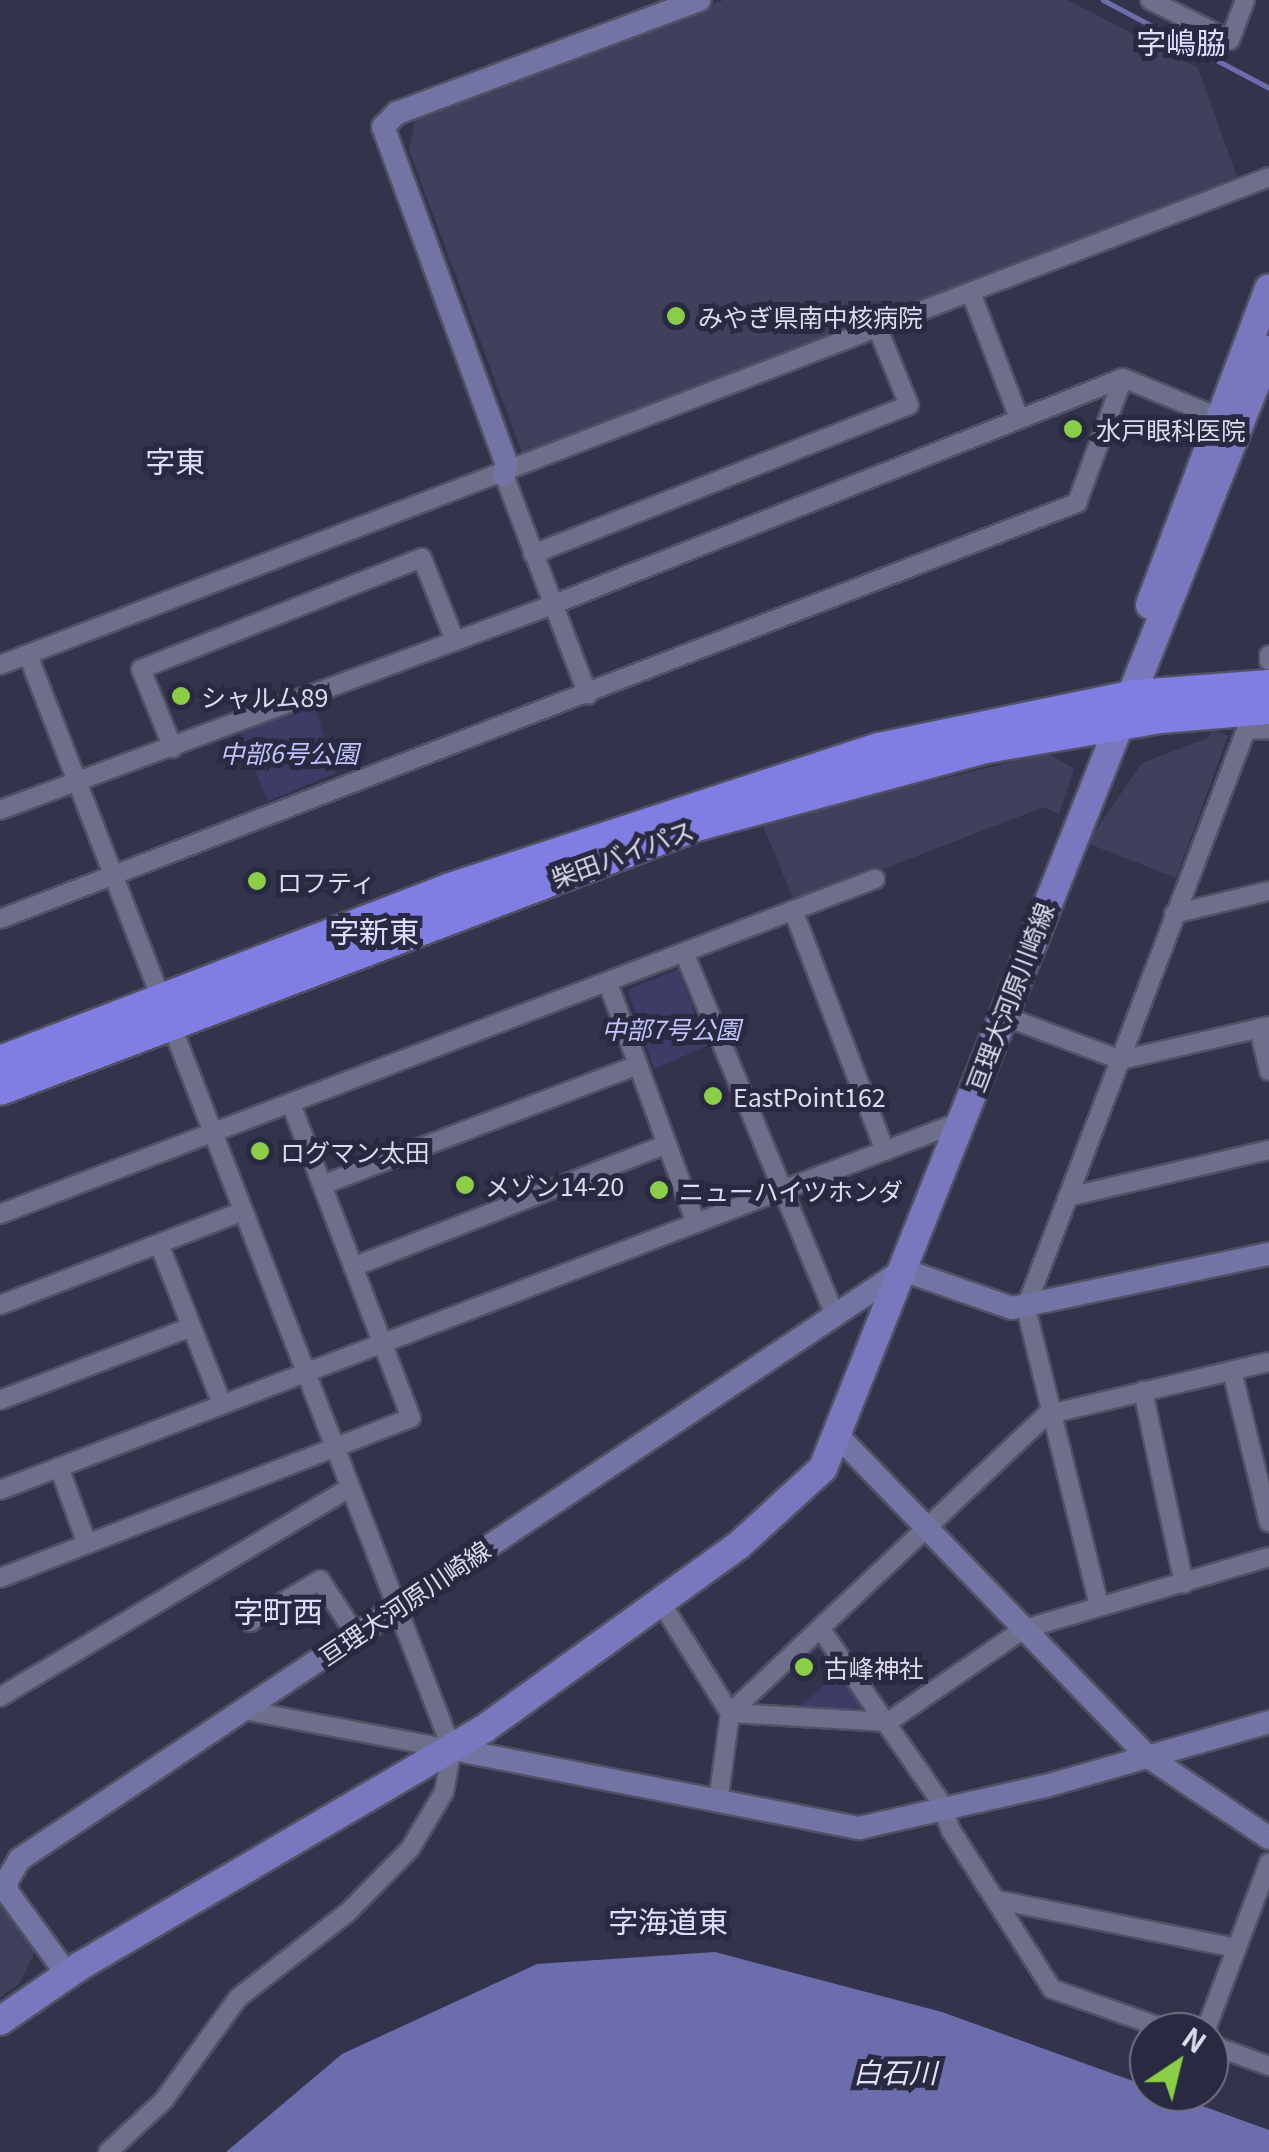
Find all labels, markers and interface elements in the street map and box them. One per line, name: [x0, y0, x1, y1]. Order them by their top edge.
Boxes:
district label: 字嶋脇: [1136, 23, 1226, 59]
place label: みやぎ県南中核病院: [698, 301, 923, 331]
marker: みやぎ県南中核病院: [663, 303, 689, 329]
place label: 水戸眼科医院: [1096, 414, 1246, 444]
marker: 水戸眼科医院: [1060, 416, 1086, 442]
district label: 字東: [145, 442, 205, 478]
place label: シャルム89: [201, 681, 329, 711]
marker: シャルム89: [170, 685, 192, 707]
park label: 中部6号公園: [220, 737, 358, 767]
street label: 柴田バイパス: [546, 813, 698, 893]
place label: ロフティ: [277, 866, 377, 896]
marker: ロフティ: [246, 870, 268, 892]
street label: 亘理大河原川崎線: [959, 898, 1059, 1096]
district label: 字新東: [329, 912, 419, 948]
park label: 中部7号公園: [602, 1013, 740, 1043]
place label: EastPoint162: [733, 1081, 886, 1111]
marker: EastPoint162: [702, 1085, 724, 1107]
place label: ログマン太田: [280, 1136, 430, 1166]
marker: ログマン太田: [249, 1140, 271, 1162]
place label: メゾン14-20: [485, 1170, 624, 1200]
marker: メゾン14-20: [454, 1174, 476, 1196]
place label: ニューハイツホンダ: [679, 1175, 904, 1205]
marker: ニューハイツホンダ: [648, 1179, 670, 1201]
street label: 亘理大河原川崎線: [313, 1534, 495, 1670]
district label: 字町西: [233, 1592, 323, 1628]
place label: 古峰神社: [824, 1652, 924, 1682]
marker: 古峰神社: [793, 1656, 815, 1678]
district label: 字海道東: [608, 1902, 728, 1938]
north arrow: [1129, 2012, 1229, 2112]
text: N: [1175, 2017, 1215, 2061]
water label: 白石川: [853, 2054, 937, 2088]

